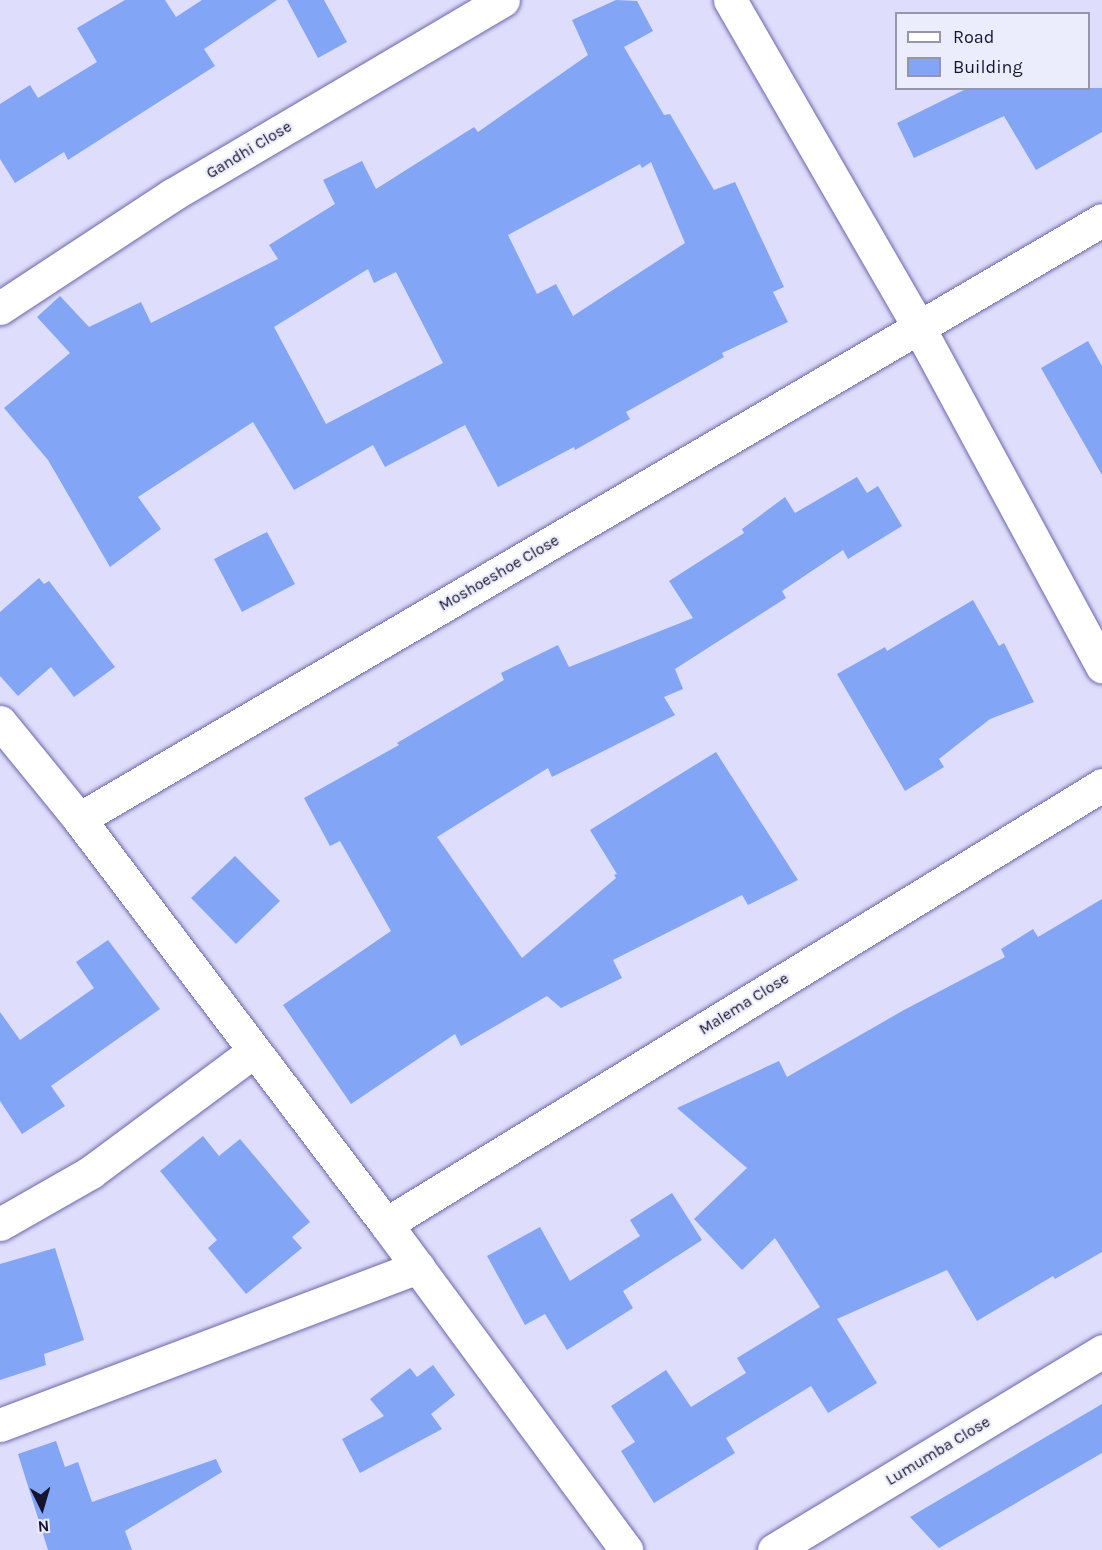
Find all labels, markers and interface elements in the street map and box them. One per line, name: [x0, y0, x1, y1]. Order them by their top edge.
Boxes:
legend: [895, 12, 1090, 90]
text: Road: [953, 26, 994, 48]
text: Building: [953, 56, 1023, 78]
street label: Gandhi Close: [203, 117, 295, 183]
street label: Moshoeshoe Close: [435, 531, 563, 615]
street label: Malema Close: [696, 969, 792, 1039]
street label: Lumumba Close: [882, 1412, 994, 1490]
north arrow: [12, 1478, 72, 1538]
text: N: [37, 1516, 50, 1536]

